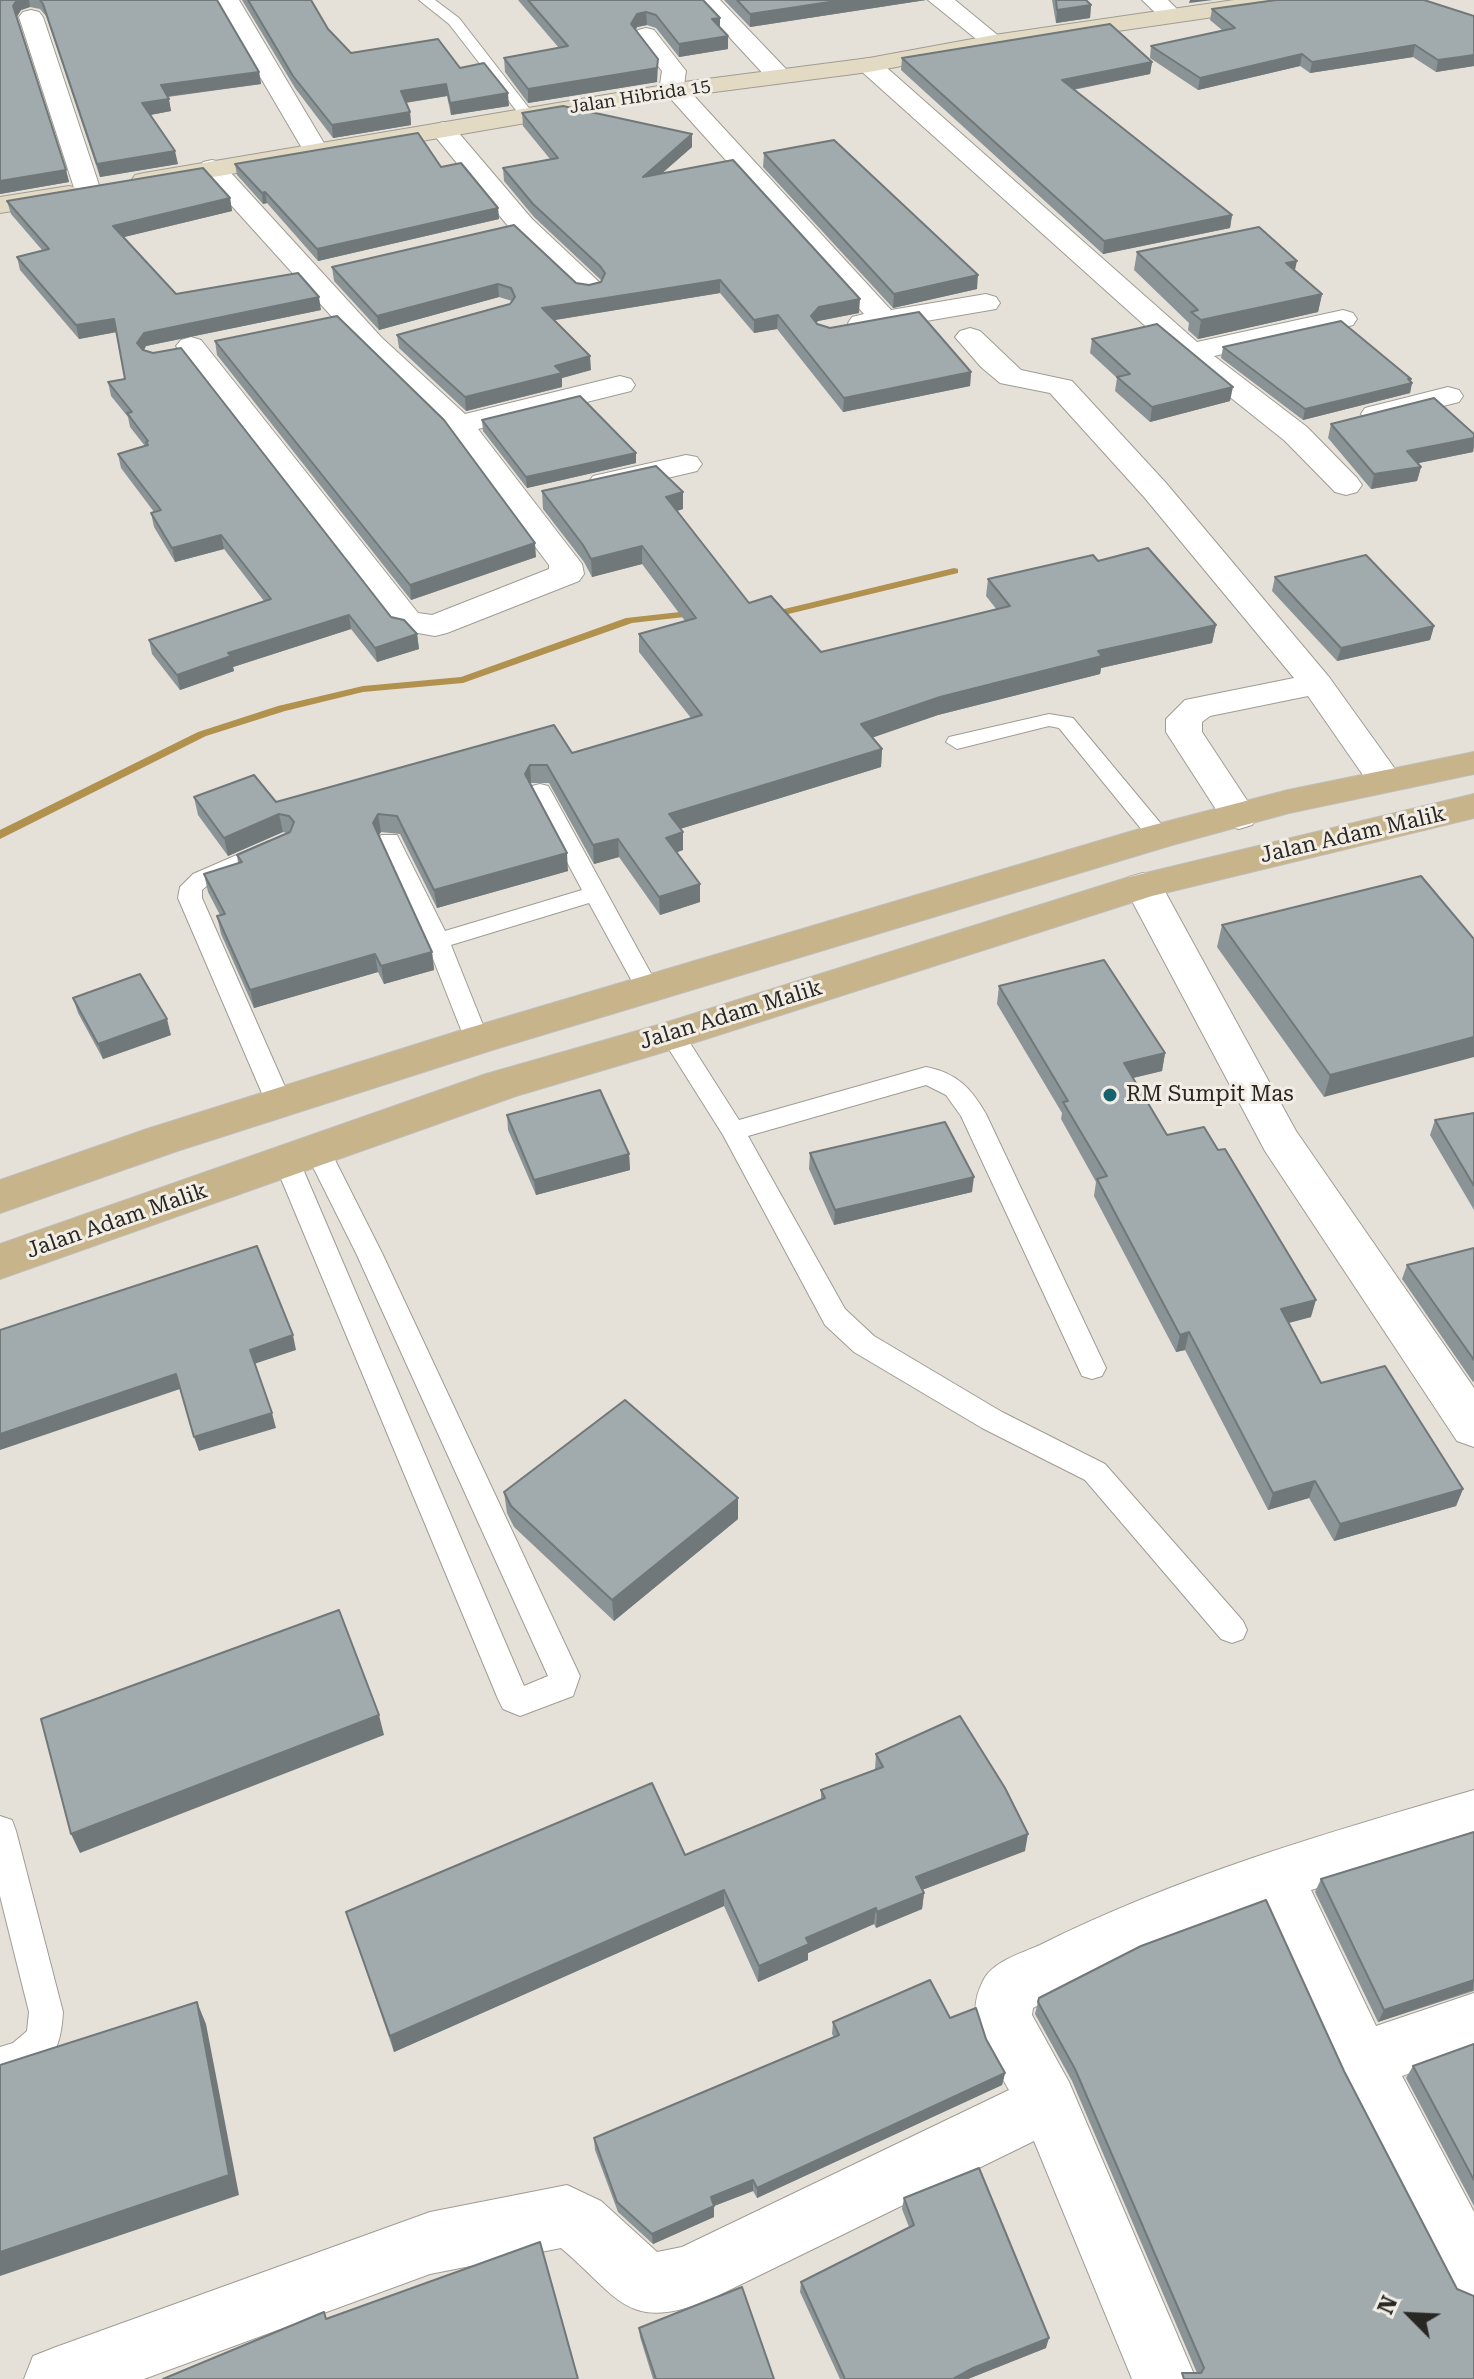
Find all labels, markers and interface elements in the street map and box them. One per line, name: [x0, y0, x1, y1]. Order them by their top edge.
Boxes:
street label: Jalan Hibrida 15: [568, 75, 712, 119]
street label: Jalan Adam Malik: [1258, 801, 1448, 869]
street label: Jalan Adam Malik: [636, 975, 826, 1055]
place label: RM Sumpit Mas: [1126, 1082, 1294, 1108]
marker: RM Sumpit Mas: [1101, 1086, 1119, 1104]
street label: Jalan Adam Malik: [23, 1178, 211, 1264]
north arrow: [1370, 2275, 1450, 2355]
text: N: [1373, 2292, 1402, 2318]

